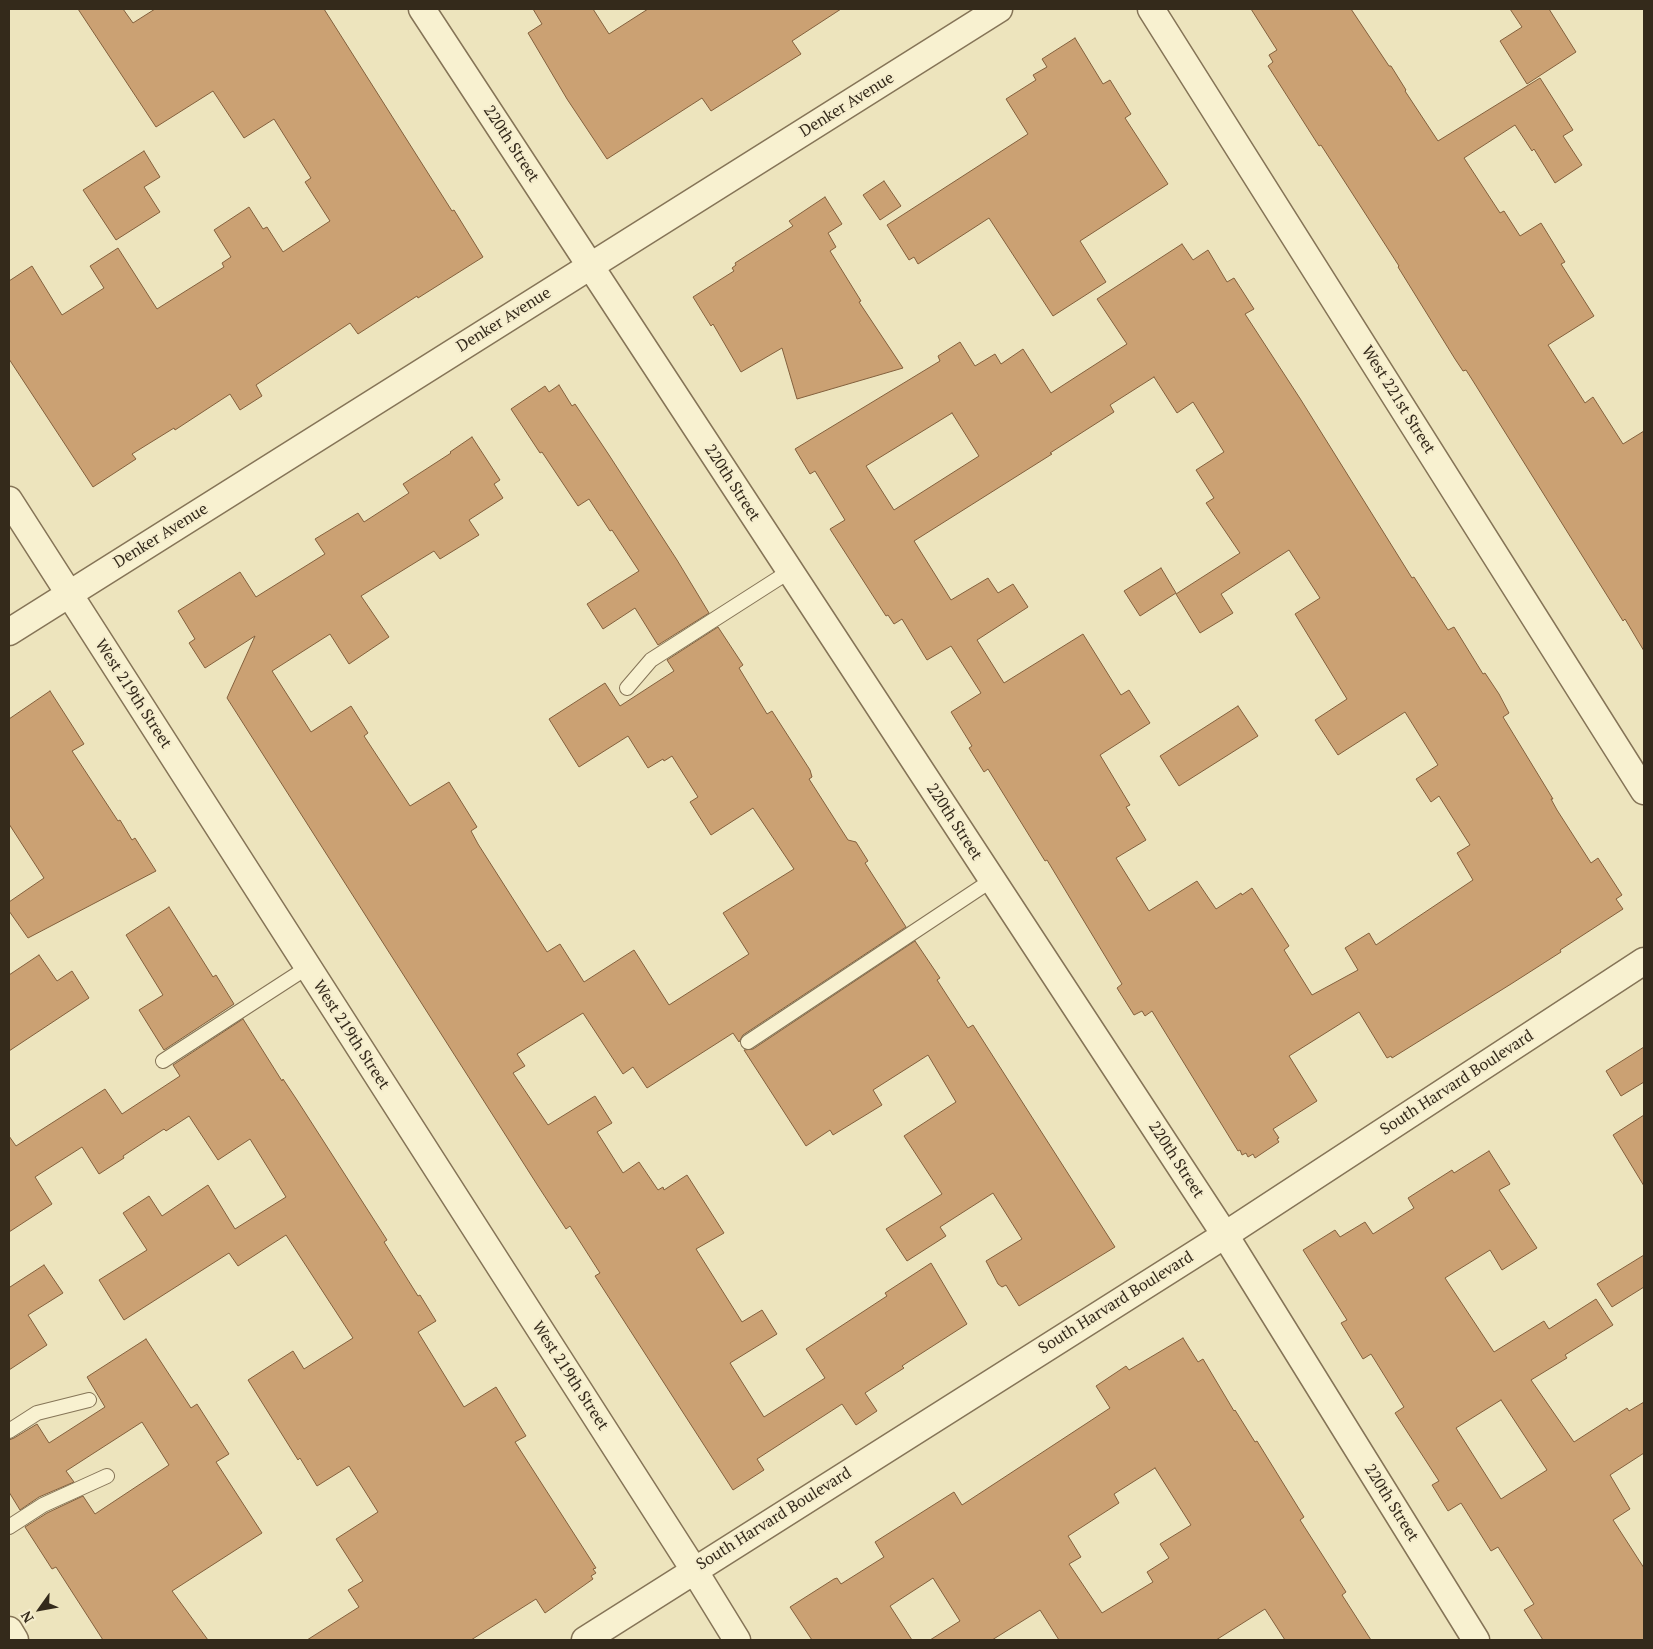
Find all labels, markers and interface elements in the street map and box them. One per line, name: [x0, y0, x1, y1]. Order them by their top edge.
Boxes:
street label: Denker Avenue: [796, 68, 898, 142]
street label: 220th Street: [479, 102, 543, 186]
street label: Denker Avenue: [453, 283, 555, 357]
street label: West 221st Street: [1357, 342, 1439, 458]
street label: 220th Street: [700, 441, 764, 525]
street label: Denker Avenue: [110, 499, 212, 573]
street label: West 219th Street: [91, 636, 175, 752]
street label: 220th Street: [922, 780, 986, 864]
street label: West 219th Street: [309, 977, 393, 1093]
street label: South Harvard Boulevard: [1377, 1026, 1537, 1140]
street label: 220th Street: [1144, 1118, 1208, 1202]
street label: South Harvard Boulevard: [1035, 1248, 1197, 1358]
street label: West 219th Street: [528, 1318, 612, 1434]
street label: 220th Street: [1360, 1461, 1422, 1545]
street label: South Harvard Boulevard: [693, 1464, 855, 1574]
north arrow: [15, 1584, 65, 1634]
text: N: [16, 1608, 38, 1627]

